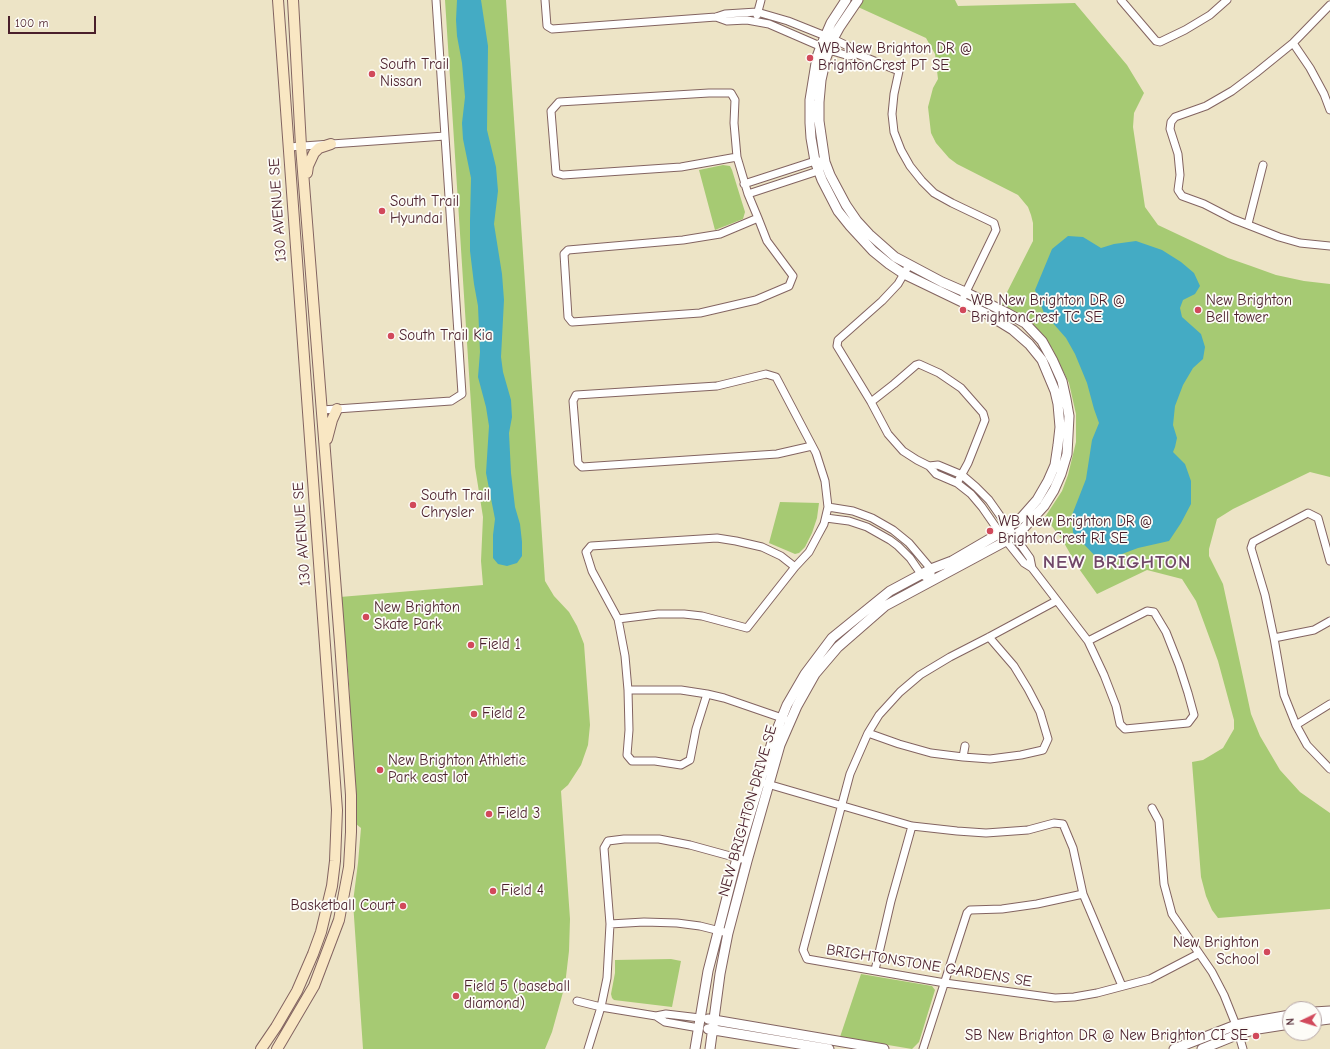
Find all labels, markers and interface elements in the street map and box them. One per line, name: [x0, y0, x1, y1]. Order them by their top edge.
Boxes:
scale bar: [10, 8, 98, 34]
text: 100 m: [15, 16, 48, 30]
place label: WB New Brighton DR @ BrightonCrest PT SE: [818, 40, 972, 75]
marker: WB New Brighton DR @ BrightonCrest PT SE: [805, 53, 815, 63]
place label: South Trail Nissan: [380, 56, 449, 91]
marker: South Trail Nissan: [367, 69, 377, 79]
street label: 130 AVENUE SE: [265, 157, 291, 263]
place label: South Trail Hyundai: [390, 193, 459, 228]
marker: South Trail Hyundai: [377, 206, 387, 216]
place label: WB New Brighton DR @ BrightonCrest TC SE: [971, 292, 1125, 327]
place label: New Brighton Bell tower: [1206, 292, 1292, 327]
marker: WB New Brighton DR @ BrightonCrest TC SE: [958, 305, 968, 315]
marker: New Brighton Bell tower: [1193, 305, 1203, 315]
place label: South Trail Kia: [399, 327, 493, 345]
marker: South Trail Kia: [386, 331, 396, 341]
street label: 130 AVENUE SE: [289, 481, 315, 587]
place label: South Trail Chrysler: [421, 487, 490, 522]
marker: South Trail Chrysler: [408, 500, 418, 510]
place label: WB New Brighton DR @ BrightonCrest RI SE: [998, 513, 1152, 548]
marker: WB New Brighton DR @ BrightonCrest RI SE: [985, 526, 995, 536]
district label: NEW BRIGHTON: [1043, 552, 1191, 574]
place label: New Brighton Skate Park: [374, 599, 460, 634]
marker: New Brighton Skate Park: [361, 612, 371, 622]
place label: Field 1: [479, 636, 521, 654]
marker: Field 1: [466, 640, 476, 650]
place label: Field 2: [482, 705, 526, 723]
marker: Field 2: [469, 709, 479, 719]
street label: NEW BRIGHTON DRIVE SE: [715, 723, 781, 899]
place label: New Brighton Athletic Park east lot: [388, 752, 526, 787]
marker: New Brighton Athletic Park east lot: [375, 765, 385, 775]
place label: Field 3: [497, 805, 540, 823]
marker: Field 3: [484, 809, 494, 819]
place label: Field 4: [501, 882, 544, 900]
marker: Field 4: [488, 886, 498, 896]
place label: Basketball Court: [291, 897, 395, 915]
marker: Basketball Court: [398, 901, 408, 911]
place label: New Brighton School: [1173, 934, 1259, 969]
street label: BRIGHTONSTONE GARDENS SE: [825, 941, 1033, 991]
marker: New Brighton School: [1262, 947, 1272, 957]
place label: Field 5 (baseball diamond): [464, 978, 570, 1013]
marker: Field 5 (baseball diamond): [451, 991, 461, 1001]
north arrow: [1282, 1001, 1322, 1041]
text: N: [1284, 1018, 1297, 1026]
place label: SB New Brighton DR @ New Brighton CI SE: [965, 1027, 1248, 1045]
marker: SB New Brighton DR @ New Brighton CI SE: [1251, 1031, 1261, 1041]

